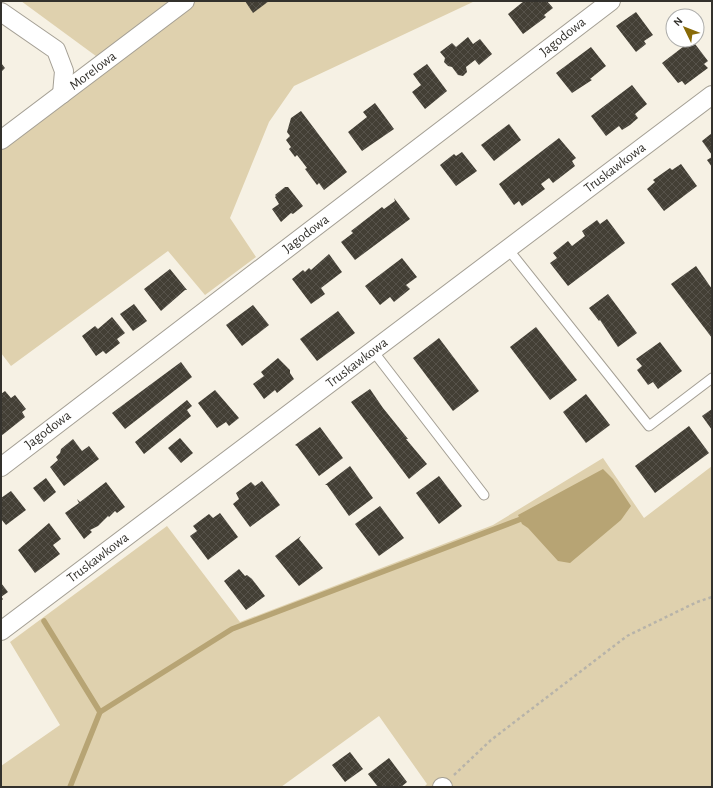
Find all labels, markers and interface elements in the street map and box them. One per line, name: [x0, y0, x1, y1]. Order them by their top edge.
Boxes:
north arrow: [665, 8, 705, 48]
street label: Jagodowa: [537, 15, 589, 59]
text: N: [671, 15, 685, 28]
street label: Morelowa: [67, 49, 119, 93]
street label: Truskawkowa: [582, 140, 649, 196]
street label: Jagodowa: [280, 212, 332, 256]
street label: Truskawkowa: [324, 335, 391, 391]
street label: Jagodowa: [22, 408, 74, 452]
street label: Truskawkowa: [65, 530, 132, 586]

